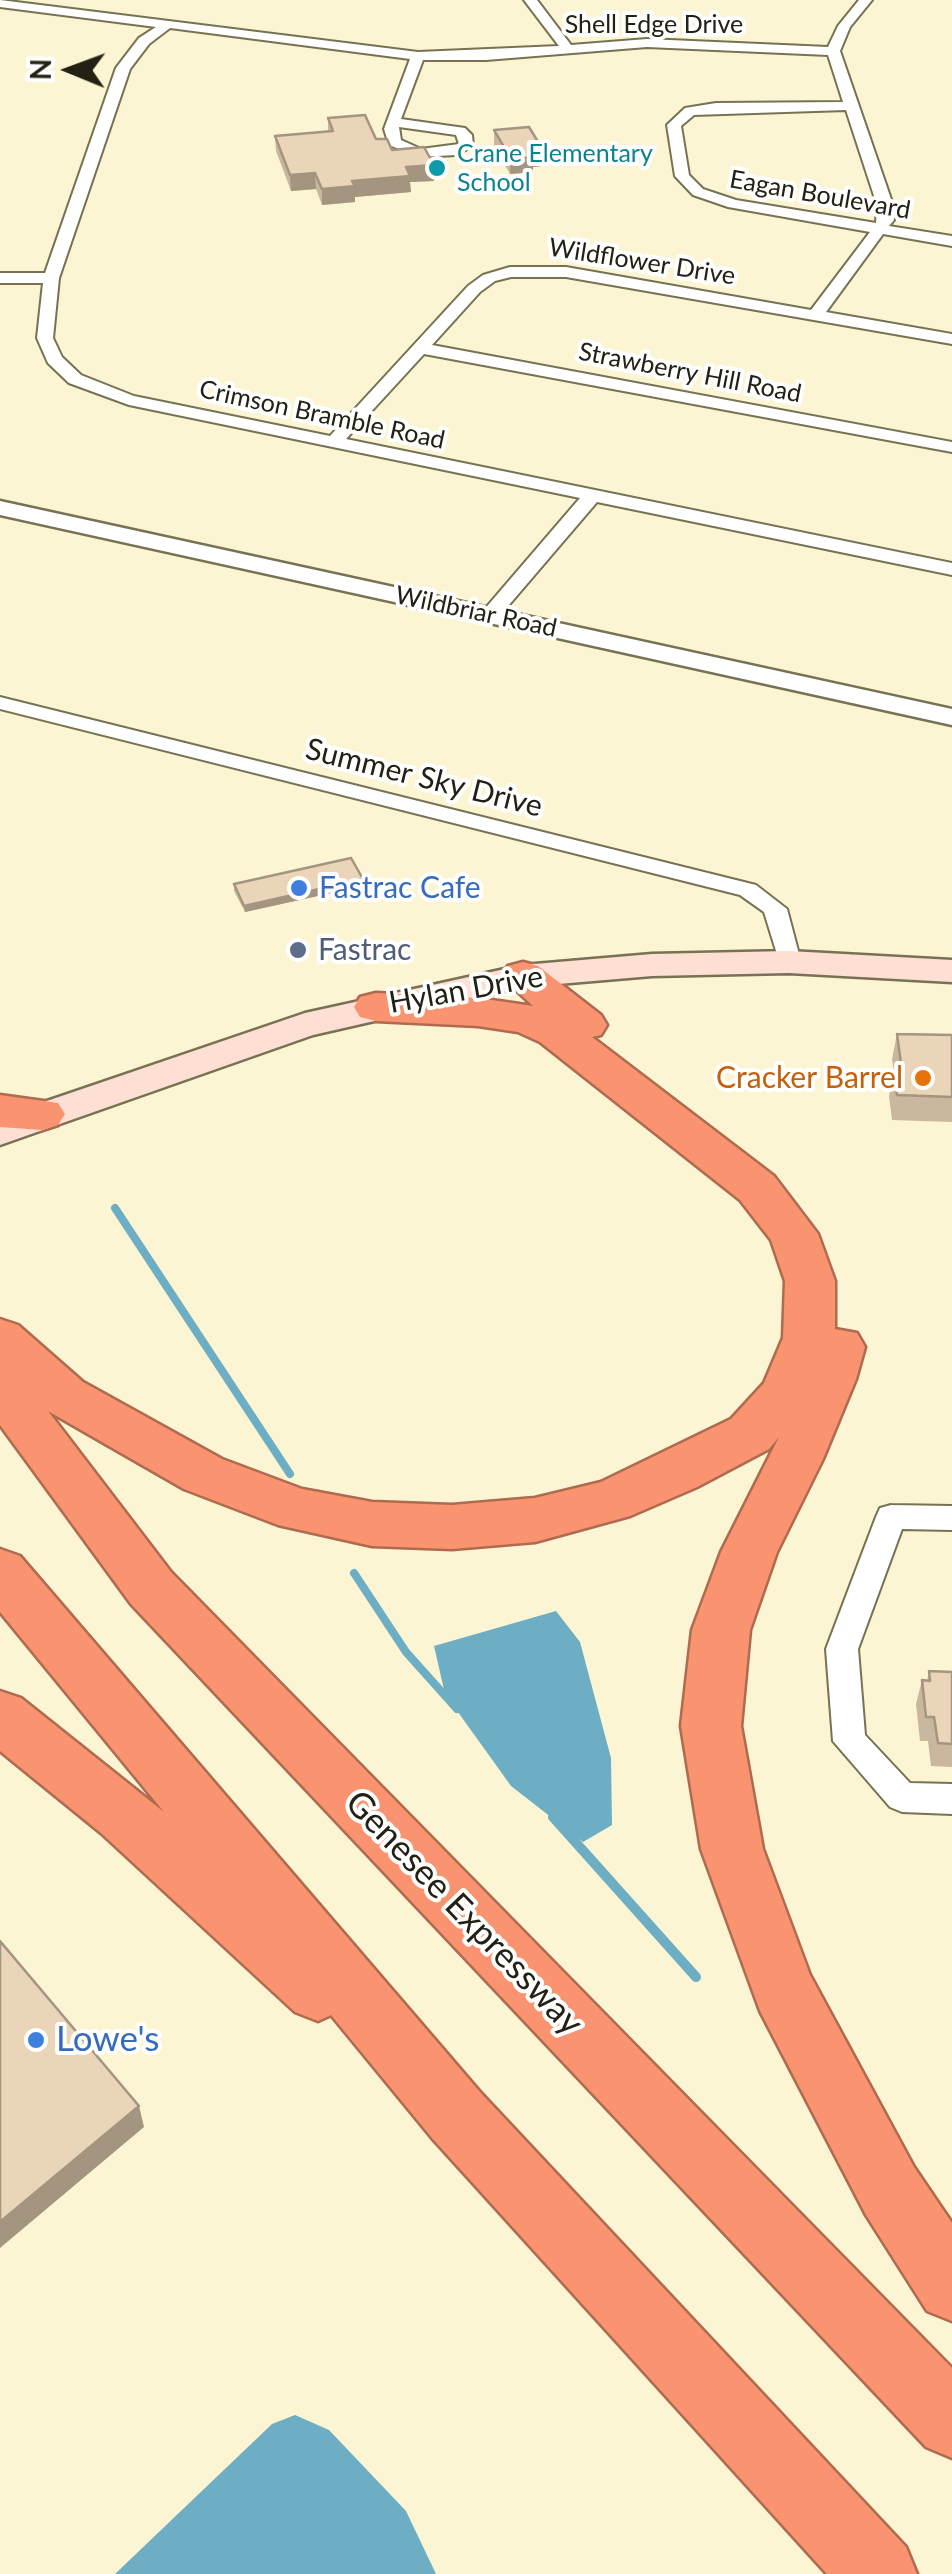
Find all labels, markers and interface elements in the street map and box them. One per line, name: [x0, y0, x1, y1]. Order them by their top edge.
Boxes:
street label: Shell Edge Drive: [565, 10, 743, 40]
north arrow: [20, 20, 120, 120]
text: N: [23, 58, 57, 81]
place label: Crane Elementary School: [457, 139, 653, 198]
marker: Crane Elementary School: [426, 157, 448, 179]
street label: Eagan Boulevard: [727, 164, 913, 226]
street label: Wildflower Drive: [547, 232, 737, 292]
street label: Strawberry Hill Road: [576, 337, 804, 409]
street label: Crimson Bramble Road: [196, 374, 448, 456]
street label: Wildbriar Road: [393, 580, 559, 644]
street label: Summer Sky Drive: [302, 731, 546, 825]
place label: Fastrac Cafe: [319, 870, 481, 906]
marker: Fastrac Cafe: [288, 877, 310, 899]
place label: Fastrac: [318, 932, 411, 968]
marker: Fastrac: [287, 939, 309, 961]
street label: Hylan Drive: [386, 959, 546, 1021]
place label: Cracker Barrel: [716, 1060, 903, 1096]
marker: Cracker Barrel: [912, 1067, 934, 1089]
street label: Genesee Expressway: [337, 1782, 591, 2044]
place label: Lowe's: [56, 2019, 159, 2061]
marker: Lowe's: [25, 2029, 47, 2051]

